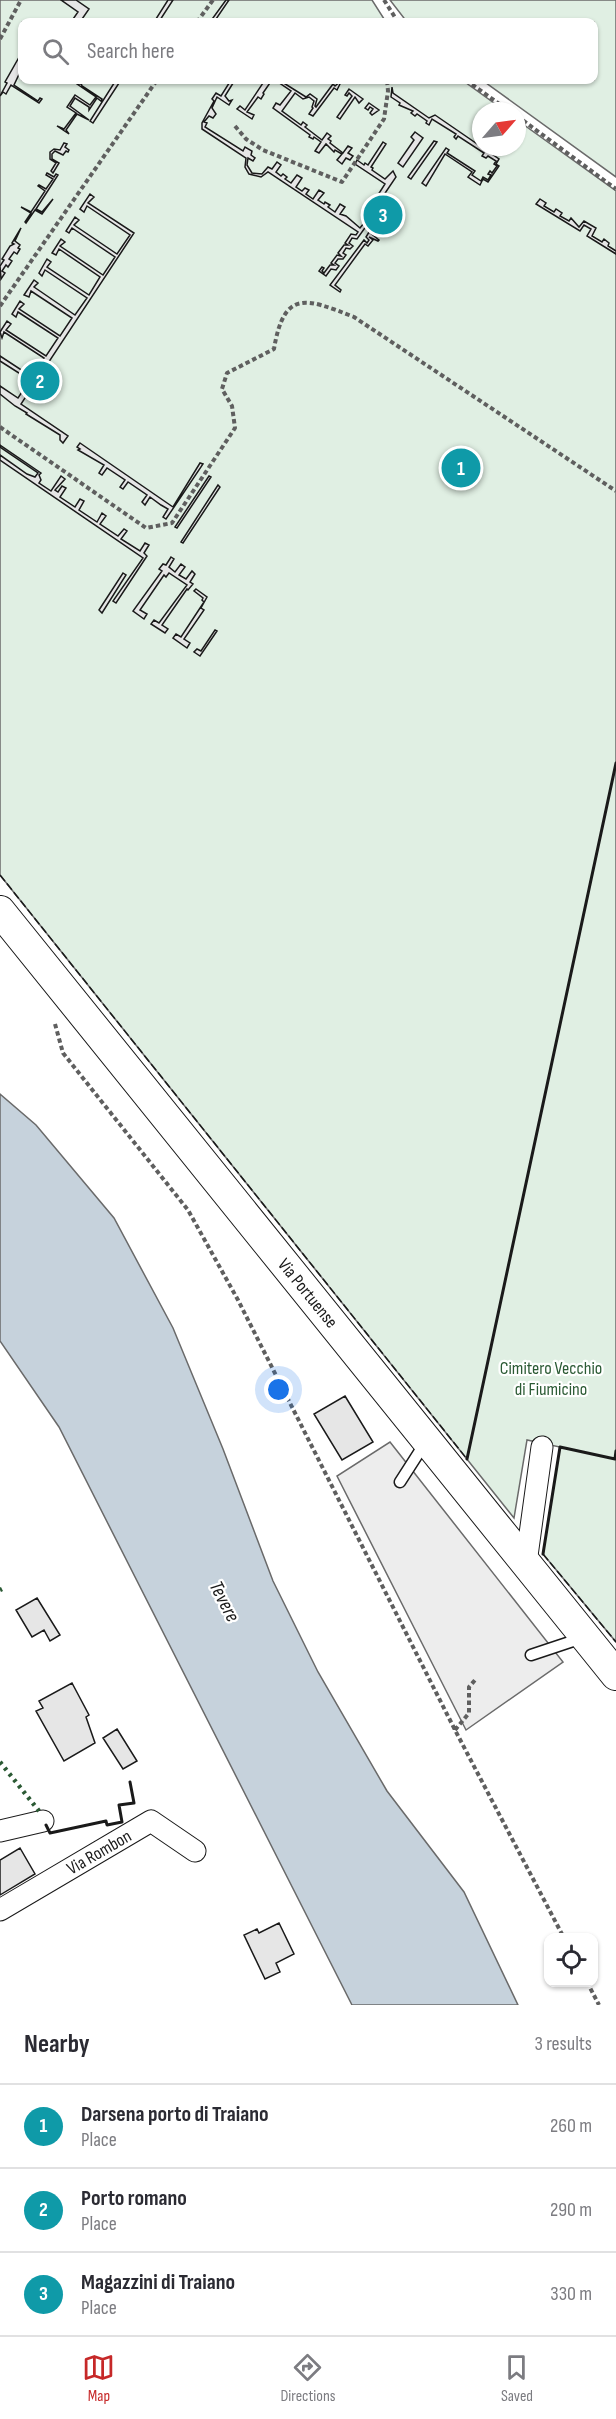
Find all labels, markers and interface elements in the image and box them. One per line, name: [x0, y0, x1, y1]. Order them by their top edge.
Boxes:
search box: [18, 18, 598, 84]
icon: search: [39, 35, 72, 68]
text: Search here: [87, 38, 174, 65]
north arrow: [472, 102, 526, 156]
pin: 3: [364, 192, 403, 238]
pin: 2: [20, 358, 60, 404]
pin: 1: [442, 446, 480, 490]
street label: Via Portuense: [273, 1254, 342, 1332]
park label: Cimitero Vecchio di Fiumicino: [500, 1358, 602, 1400]
your location: [264, 1375, 293, 1404]
water label: Tevere: [204, 1577, 245, 1626]
street label: Via Rombon: [63, 1826, 135, 1879]
map controls: [544, 1933, 598, 1987]
button: locate: [544, 1933, 598, 1987]
text: Nearby: [24, 2029, 90, 2060]
text: 3 results: [535, 2032, 592, 2056]
text: Darsena porto di Traiano: [81, 2101, 269, 2128]
text: 1: [40, 2114, 47, 2138]
text: 260 m: [550, 2114, 592, 2138]
text: Place: [81, 2128, 117, 2152]
text: Porto romano: [81, 2185, 187, 2212]
text: 2: [39, 2198, 48, 2222]
text: 290 m: [550, 2198, 592, 2222]
text: Place: [81, 2212, 117, 2236]
text: Magazzini di Traiano: [81, 2269, 235, 2296]
text: 3: [39, 2282, 48, 2306]
text: 330 m: [550, 2282, 592, 2306]
text: Place: [81, 2296, 117, 2320]
tab: Map: [82, 2351, 115, 2406]
tab: Directions: [280, 2351, 335, 2406]
tab: Saved: [500, 2351, 533, 2406]

